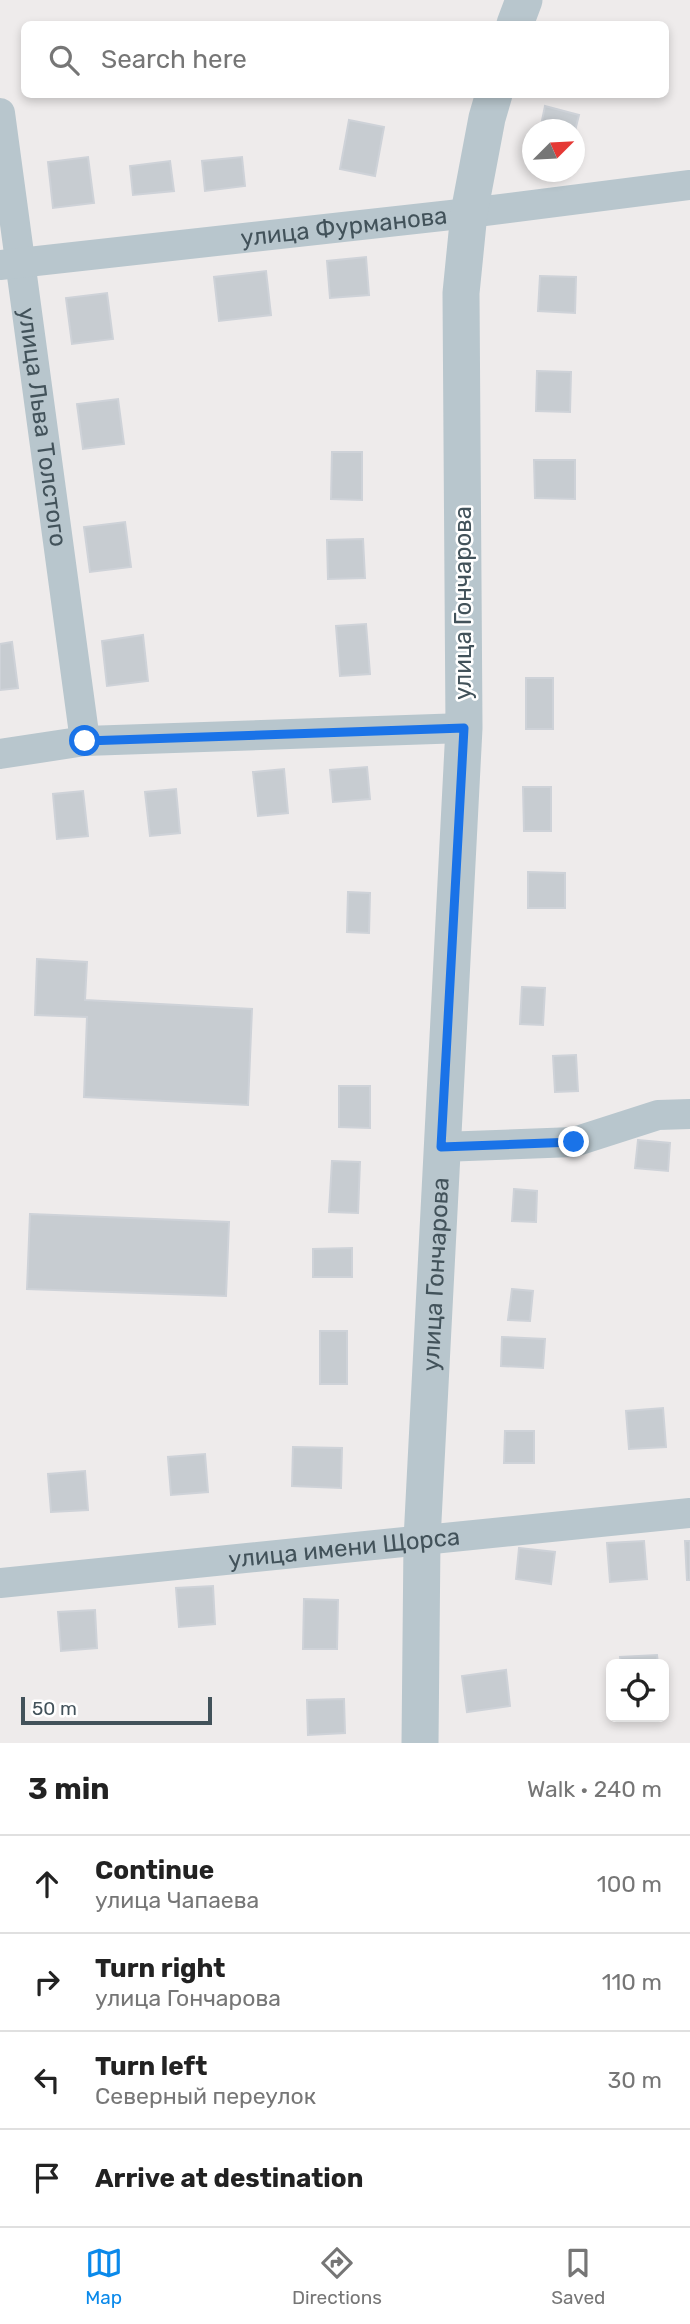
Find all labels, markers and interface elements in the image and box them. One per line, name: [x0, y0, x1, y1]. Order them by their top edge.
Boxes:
search box: [21, 21, 669, 98]
icon: search: [45, 41, 83, 79]
text: Search here: [101, 44, 247, 75]
north arrow: [522, 119, 585, 182]
street label: улица Фурманова: [239, 202, 449, 252]
street label: улица Льва Толстого: [12, 306, 73, 548]
street label: улица Гончарова: [449, 506, 477, 700]
route start: [69, 725, 100, 756]
route end: [558, 1126, 589, 1157]
street label: улица Гончарова: [417, 1177, 455, 1372]
street label: улица имени Щорса: [227, 1522, 461, 1574]
map controls: [606, 1659, 669, 1722]
button: locate: [606, 1659, 669, 1722]
scale bar: [21, 1694, 212, 1726]
text: 50 m: [32, 1697, 77, 1720]
text: 3 min: [28, 1771, 110, 1807]
text: Walk · 240 m: [527, 1775, 662, 1803]
text: Continue: [95, 1855, 214, 1886]
icon: ahead: [28, 1865, 66, 1903]
text: 100 m: [597, 1870, 662, 1898]
text: улица Чапаева: [95, 1886, 259, 1914]
text: Turn right: [95, 1953, 225, 1984]
icon: right: [28, 1963, 66, 2001]
text: 110 m: [602, 1968, 662, 1996]
text: улица Гончарова: [95, 1984, 281, 2012]
text: Turn left: [95, 2051, 207, 2082]
icon: left: [28, 2061, 66, 2099]
text: 30 m: [607, 2066, 662, 2094]
text: Северный переулок: [95, 2082, 316, 2110]
icon: arrive: [28, 2159, 66, 2197]
text: Arrive at destination: [95, 2163, 363, 2194]
tab: Map: [85, 2244, 123, 2309]
tab: Directions: [292, 2244, 382, 2309]
tab: Saved: [551, 2244, 605, 2309]

